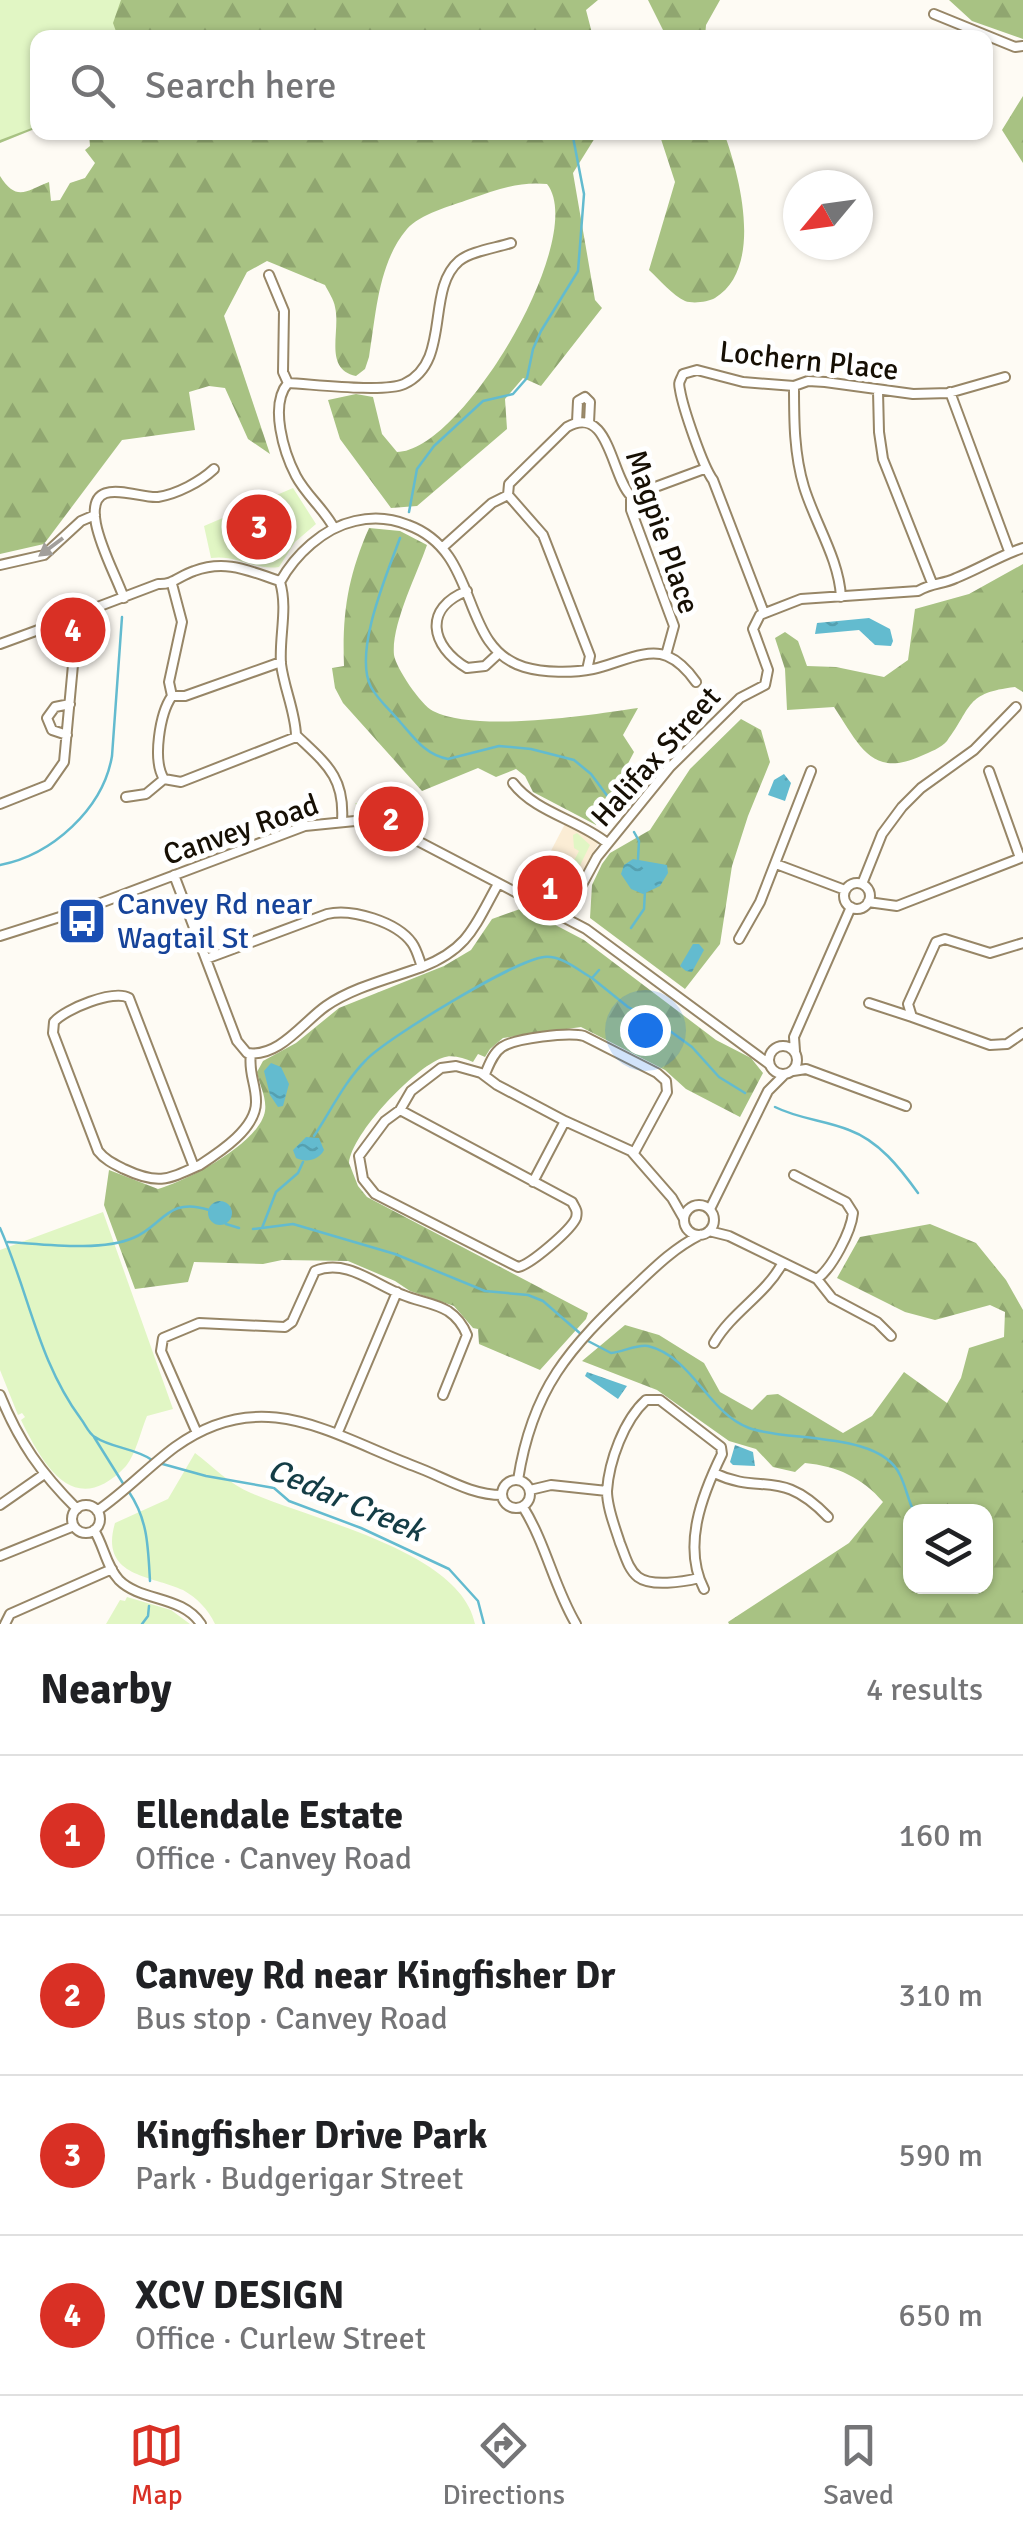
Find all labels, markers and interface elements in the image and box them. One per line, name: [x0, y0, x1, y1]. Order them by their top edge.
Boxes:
search box: [30, 30, 993, 140]
icon: search: [65, 58, 120, 113]
text: Search here: [145, 62, 337, 109]
north arrow: [783, 170, 873, 260]
street label: Lochern Place: [718, 333, 900, 389]
street label: Magpie Place: [617, 445, 707, 619]
pin: 3: [226, 490, 292, 564]
one-way arrow: [38, 536, 64, 557]
pin: 4: [40, 592, 106, 668]
street label: Halifax Street: [583, 679, 729, 835]
pin: 2: [358, 782, 424, 856]
street label: Canvey Road: [158, 786, 324, 874]
pin: 1: [518, 850, 582, 926]
place label: Canvey Rd near Wagtail St: [117, 886, 312, 957]
bus stop icon: Canvey Rd near Wagtail St: [56, 895, 108, 947]
your location: [620, 1005, 671, 1056]
water label: Cedar Creek: [262, 1450, 433, 1551]
map controls: [903, 1504, 993, 1594]
button: layers: [903, 1504, 993, 1594]
text: Nearby: [40, 1664, 172, 1715]
text: 4 results: [866, 1670, 983, 1709]
text: Ellendale Estate: [135, 1792, 403, 1839]
text: 1: [64, 1816, 81, 1855]
text: 160 m: [899, 1816, 983, 1855]
text: Office · Canvey Road: [135, 1839, 412, 1878]
text: Canvey Rd near Kingfisher Dr: [135, 1952, 615, 1999]
text: 2: [64, 1976, 81, 2015]
text: 310 m: [899, 1976, 983, 2015]
text: Bus stop · Canvey Road: [135, 1999, 448, 2038]
text: Kingfisher Drive Park: [135, 2112, 487, 2159]
text: 3: [64, 2136, 81, 2175]
text: 590 m: [899, 2136, 983, 2175]
text: Park · Budgerigar Street: [135, 2159, 463, 2198]
text: XCV DESIGN: [135, 2272, 344, 2319]
text: 4: [64, 2296, 81, 2335]
text: 650 m: [899, 2296, 983, 2335]
text: Office · Curlew Street: [135, 2319, 426, 2358]
tab: Map: [129, 2418, 184, 2512]
tab: Directions: [443, 2418, 565, 2512]
tab: Saved: [823, 2418, 894, 2512]

